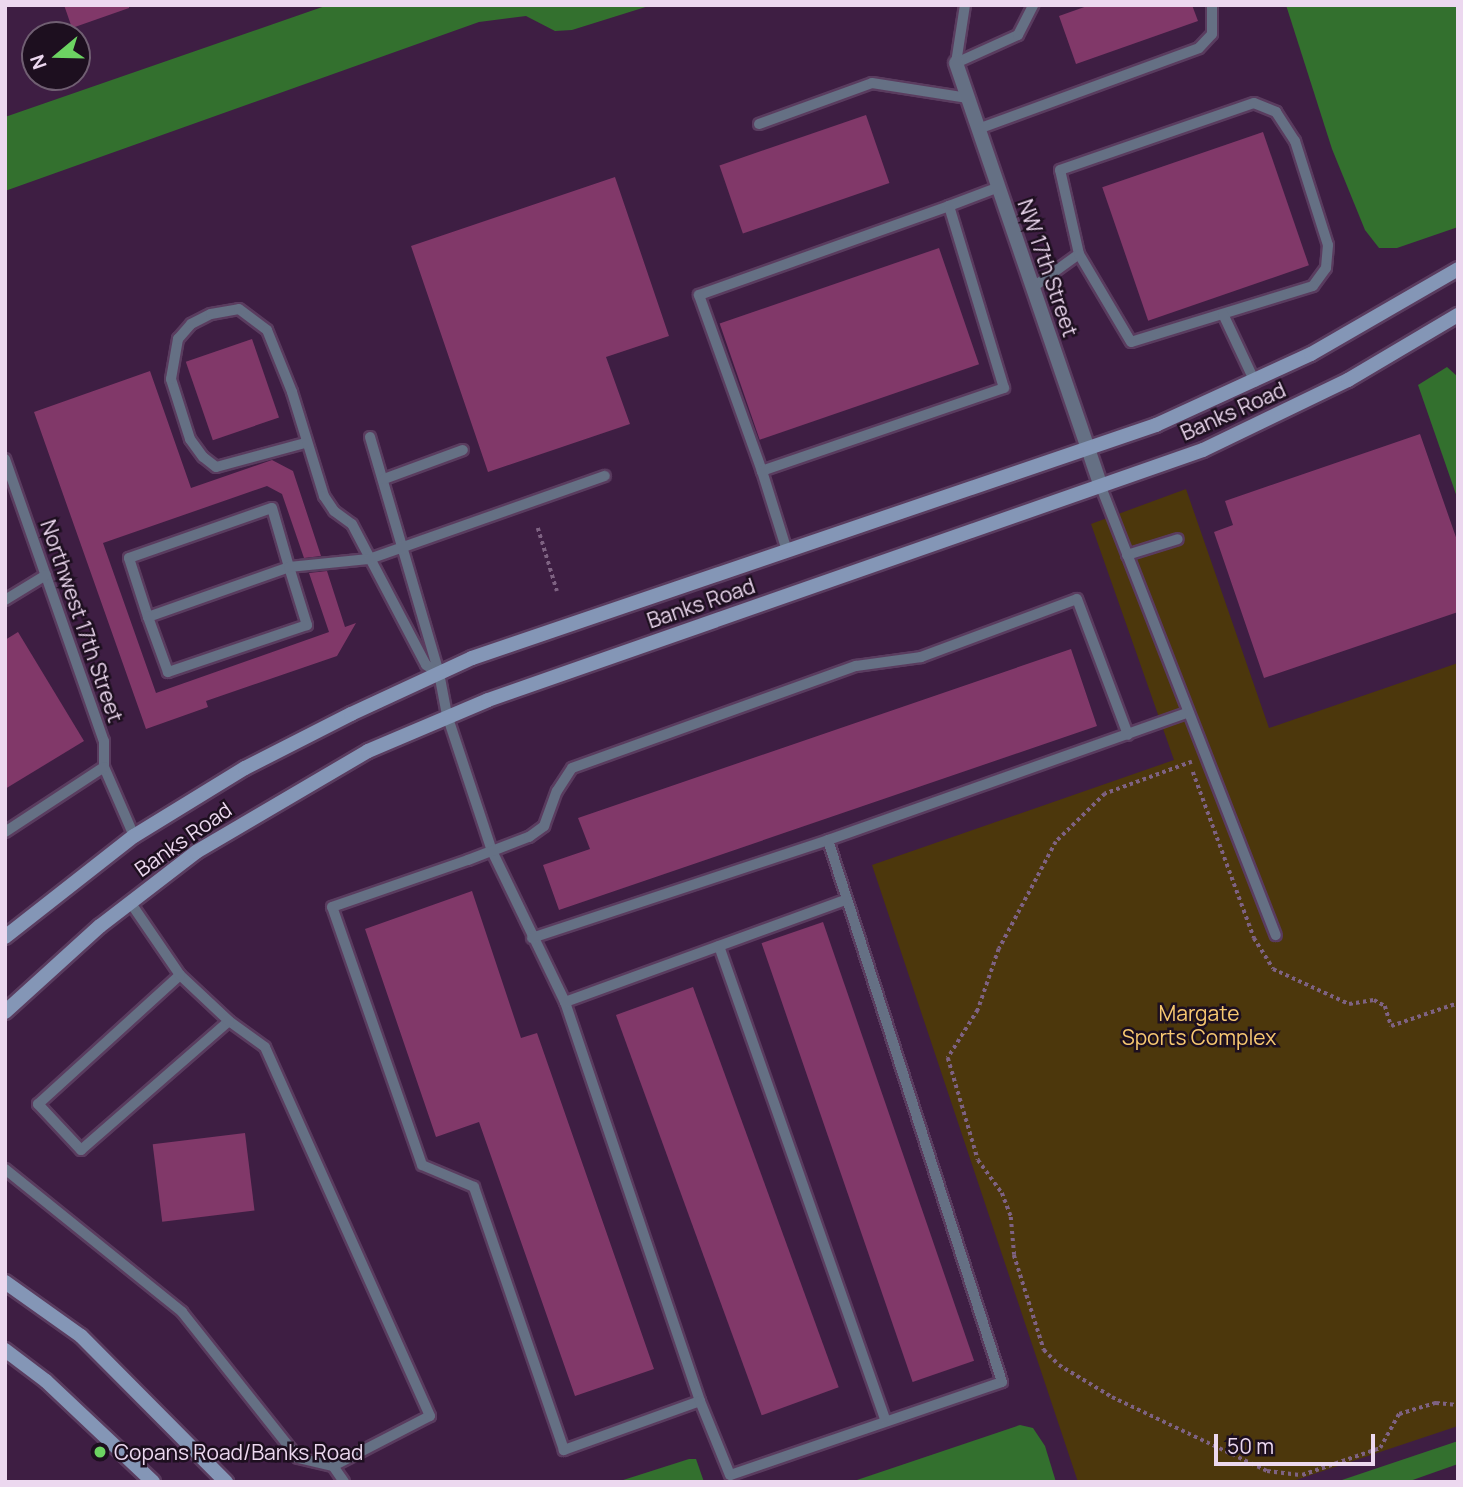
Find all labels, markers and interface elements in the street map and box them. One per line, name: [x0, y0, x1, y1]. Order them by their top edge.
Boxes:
north arrow: [21, 21, 91, 91]
text: N: [24, 51, 53, 73]
street label: NW 17th Street: [1013, 196, 1083, 340]
street label: Banks Road: [1177, 377, 1289, 445]
street label: Northwest 17th Street: [36, 517, 128, 725]
street label: Banks Road: [644, 573, 758, 633]
street label: Banks Road: [130, 796, 236, 882]
park label: Margate Sports Complex: [1122, 1000, 1276, 1050]
scale bar: [1218, 1420, 1379, 1464]
text: 50 m: [1227, 1432, 1274, 1460]
place label: Copans Road/Banks Road: [114, 1439, 363, 1465]
marker: Copans Road/Banks Road: [92, 1444, 108, 1460]

